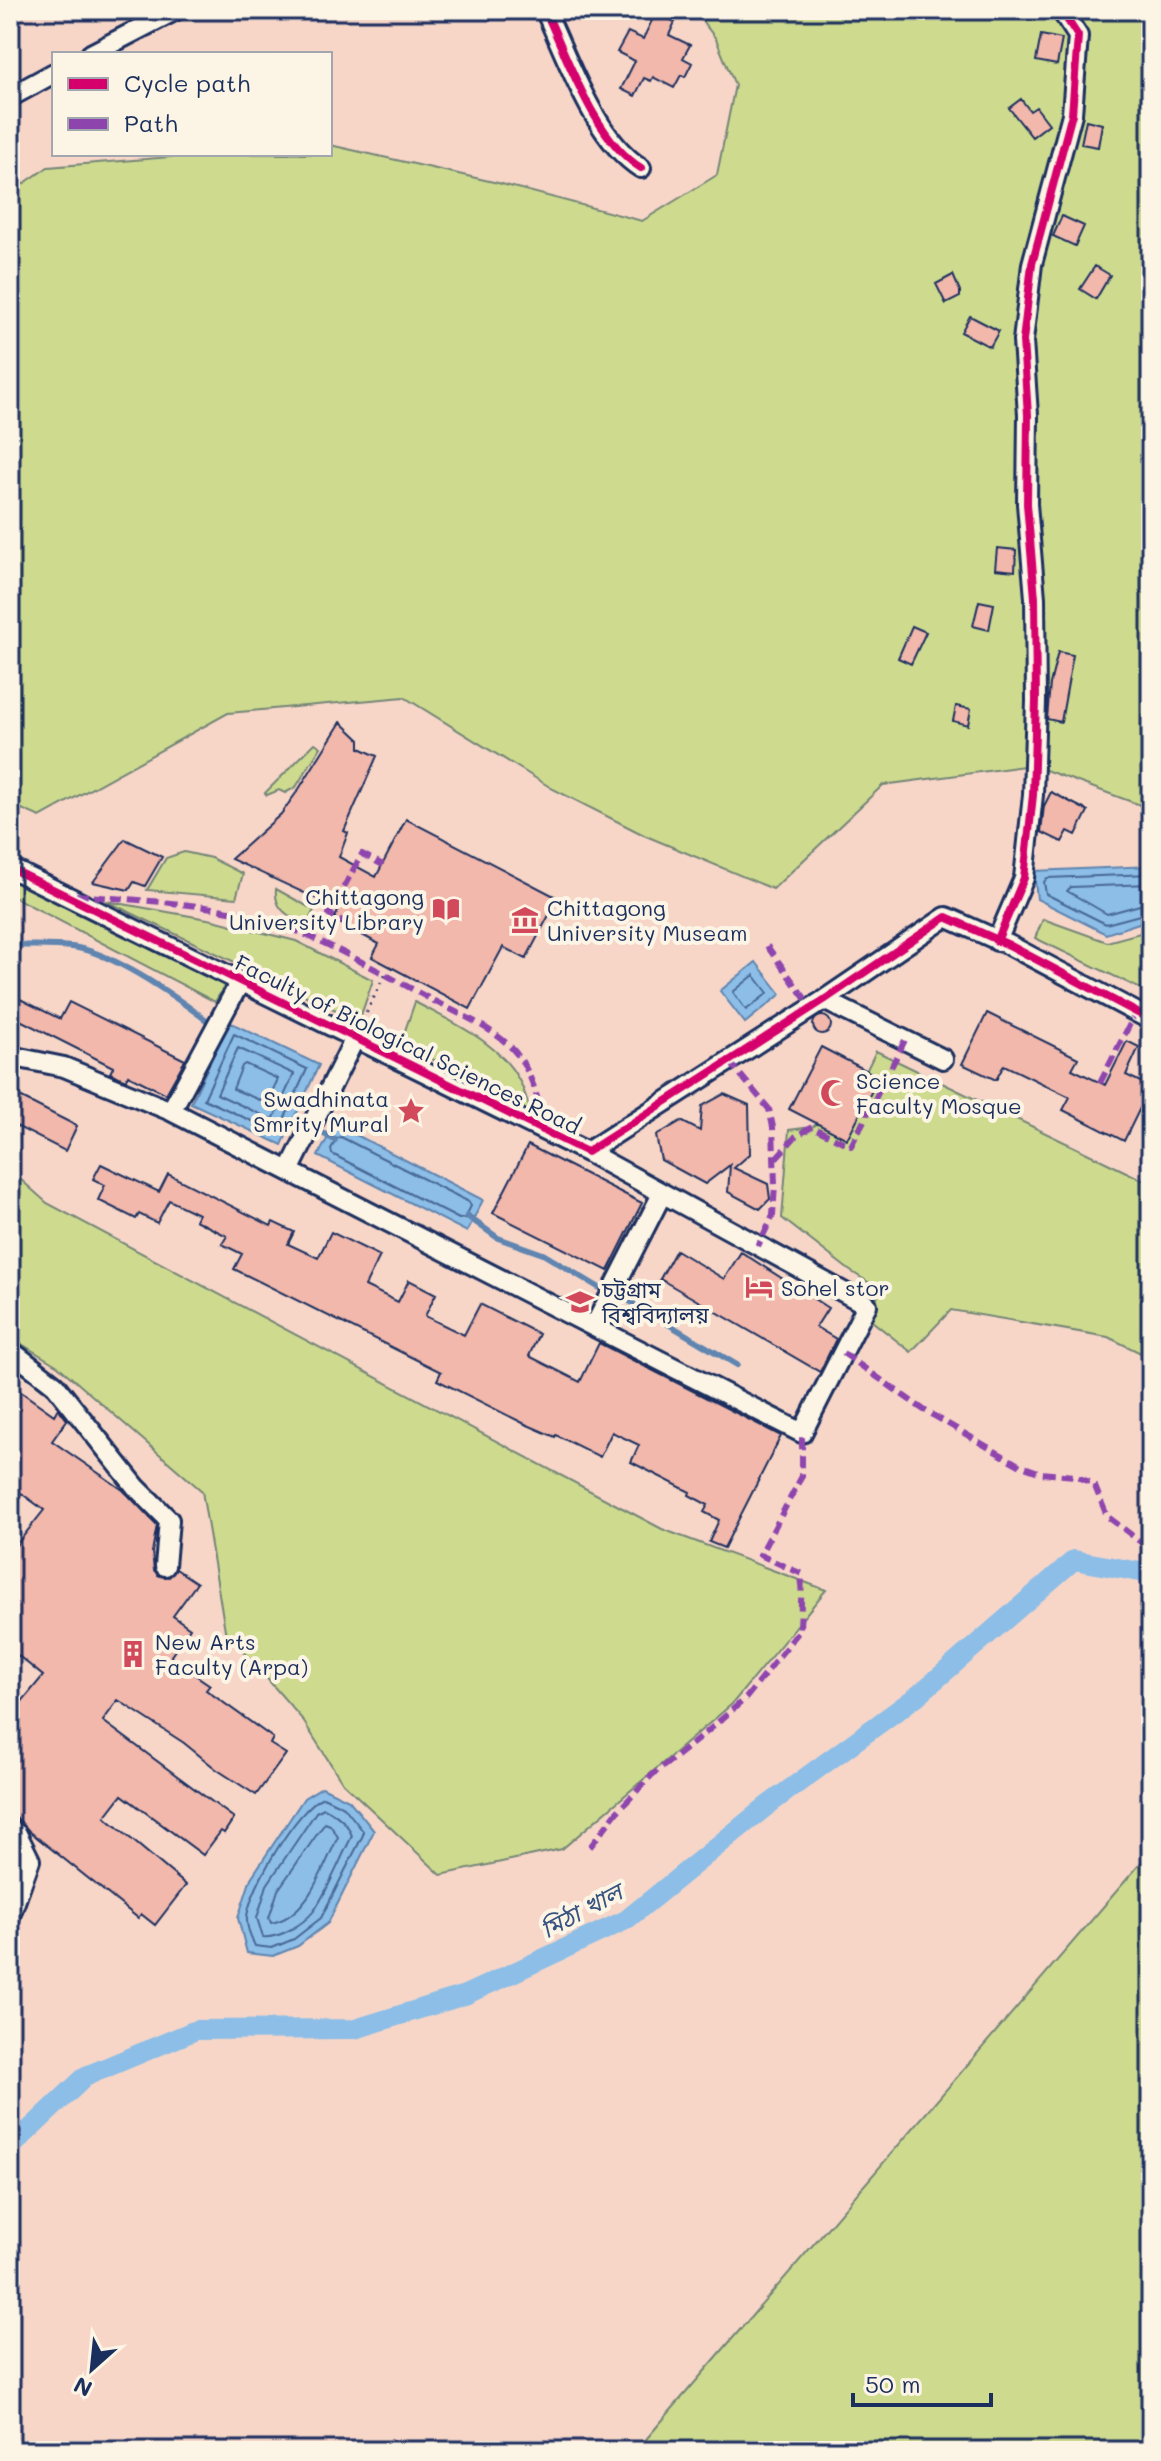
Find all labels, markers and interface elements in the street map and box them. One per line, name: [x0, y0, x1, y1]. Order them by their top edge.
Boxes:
legend: [52, 52, 332, 156]
text: Cycle path: [124, 67, 250, 98]
text: Path: [124, 107, 178, 138]
place label: Chittagong University Library: [229, 882, 424, 936]
place label: Chittagong University Museam: [547, 893, 748, 947]
library icon: Chittagong University Library: [431, 894, 461, 924]
museum icon: Chittagong University Museam: [510, 905, 540, 935]
street label: Faculty of Biological Sciences Road: [230, 947, 586, 1141]
place label: Science Faculty Mosque: [856, 1066, 1022, 1120]
mosque icon: Science Faculty Mosque: [819, 1078, 849, 1108]
place label: Swadhinata Smrity Mural: [253, 1084, 389, 1138]
place icon: Swadhinata Smrity Mural: [396, 1096, 426, 1126]
hotel icon: Sohel stor: [744, 1272, 774, 1302]
place label: Sohel stor: [781, 1273, 889, 1302]
place label: চট্টগ্রাম বিশ্ববিদ্যালয়: [601, 1275, 709, 1329]
school or university icon: চট্টগ্রাম বিশ্ববিদ্যালয়: [565, 1287, 595, 1317]
place label: New Arts Faculty (Arpa): [155, 1627, 308, 1681]
building icon: New Arts Faculty (Arpa): [118, 1639, 148, 1669]
water label: মিঠা খাল: [535, 1874, 631, 1944]
north arrow: [52, 2329, 132, 2409]
scale bar: [853, 2357, 991, 2407]
text: 50 m: [865, 2368, 921, 2399]
text: N: [69, 2371, 97, 2404]

